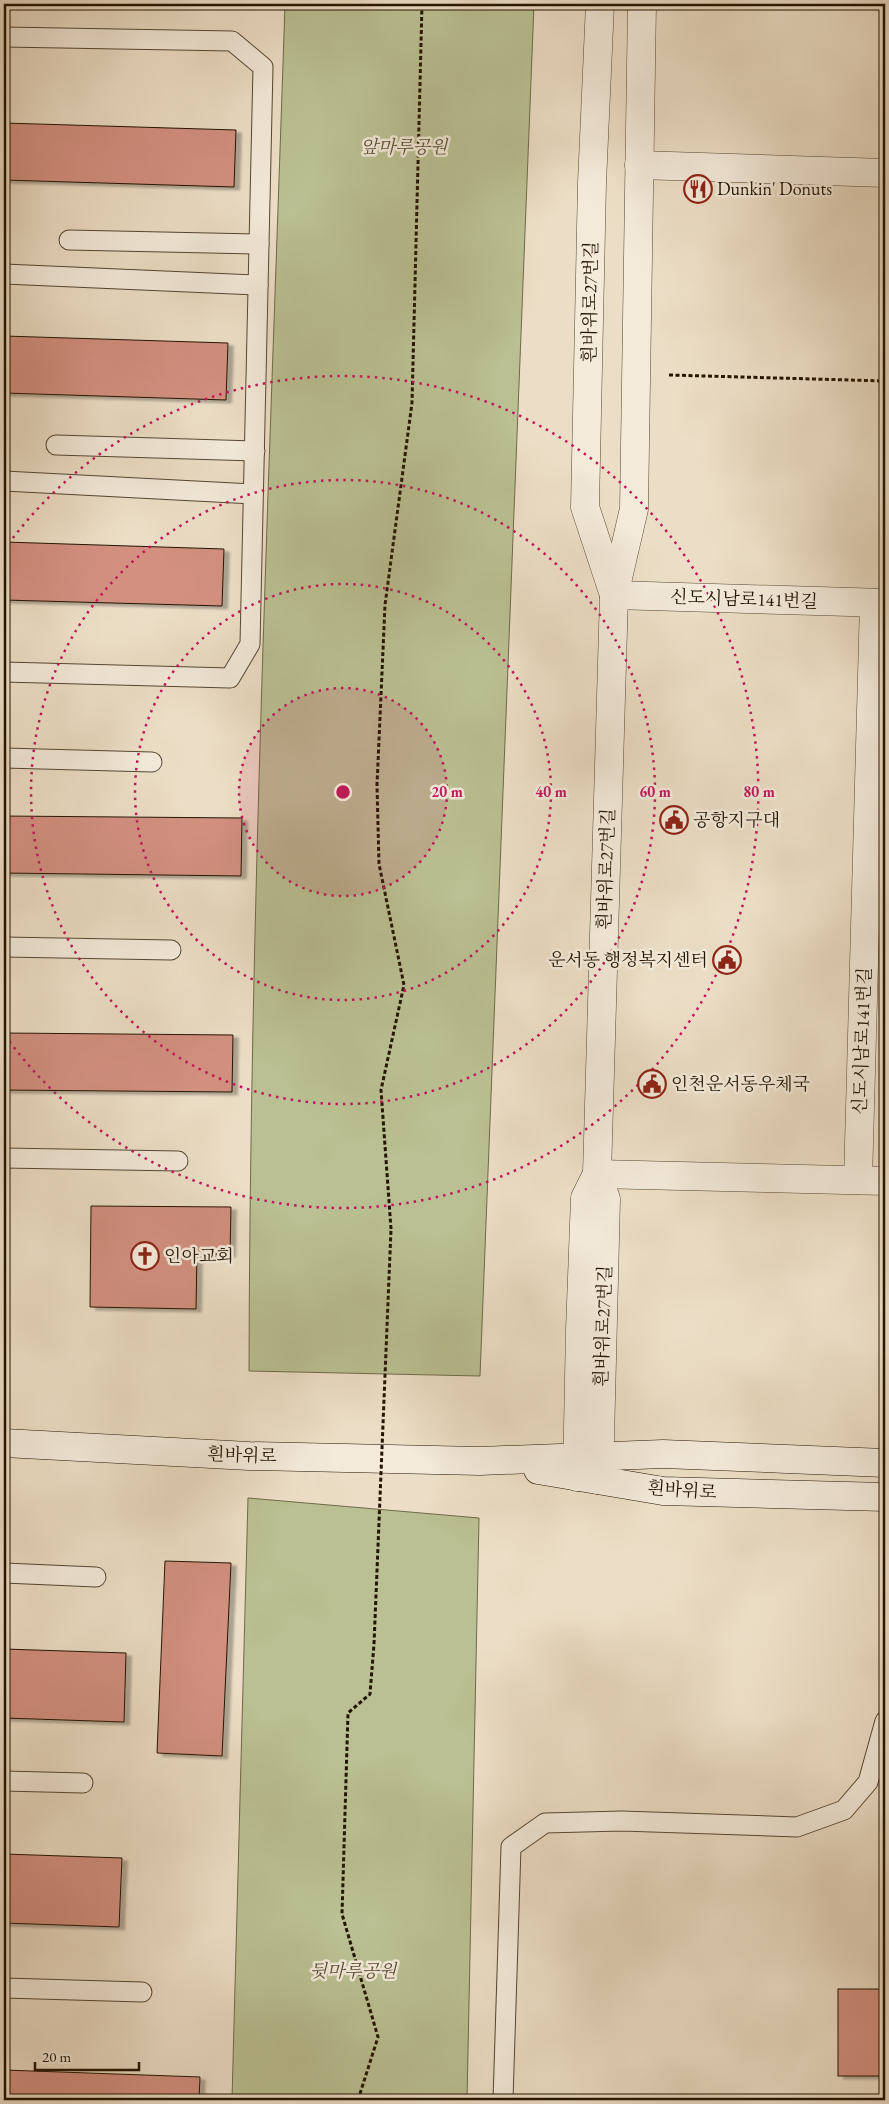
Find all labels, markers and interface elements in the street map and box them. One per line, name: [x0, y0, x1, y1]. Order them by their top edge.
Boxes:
park label: 앞마루공원: [361, 135, 449, 158]
restaurant icon: Dunkin' Donuts: [683, 174, 713, 204]
place label: Dunkin' Donuts: [717, 177, 832, 200]
street label: 흰바위로27번길: [577, 241, 602, 363]
street label: 신도시남로141번길: [670, 584, 818, 613]
text: 20 m: [431, 782, 463, 801]
text: 40 m: [535, 782, 567, 801]
text: 60 m: [639, 782, 671, 801]
text: 80 m: [743, 782, 775, 801]
centre of rings: [334, 783, 352, 801]
public building icon: 공항지구대: [659, 805, 689, 835]
street label: 흰바위로27번길: [592, 808, 619, 930]
place label: 공항지구대: [693, 808, 780, 831]
public building icon: 운서동 행정복지센터: [712, 945, 742, 975]
place label: 운서동 행정복지센터: [548, 948, 708, 971]
street label: 신도시남로141번길: [847, 967, 876, 1115]
public building icon: 인천운서동우체국: [637, 1069, 667, 1099]
place label: 인천운서동우체국: [671, 1072, 810, 1095]
church icon: 인아교회: [130, 1241, 160, 1271]
place label: 인아교회: [164, 1244, 234, 1267]
street label: 흰바위로27번길: [589, 1265, 616, 1387]
street label: 흰바위로: [207, 1442, 277, 1467]
street label: 흰바위로: [647, 1476, 718, 1503]
park label: 뒷마루공원: [310, 1959, 398, 1982]
scale bar: [35, 2039, 139, 2071]
text: 20 m: [42, 2047, 71, 2066]

